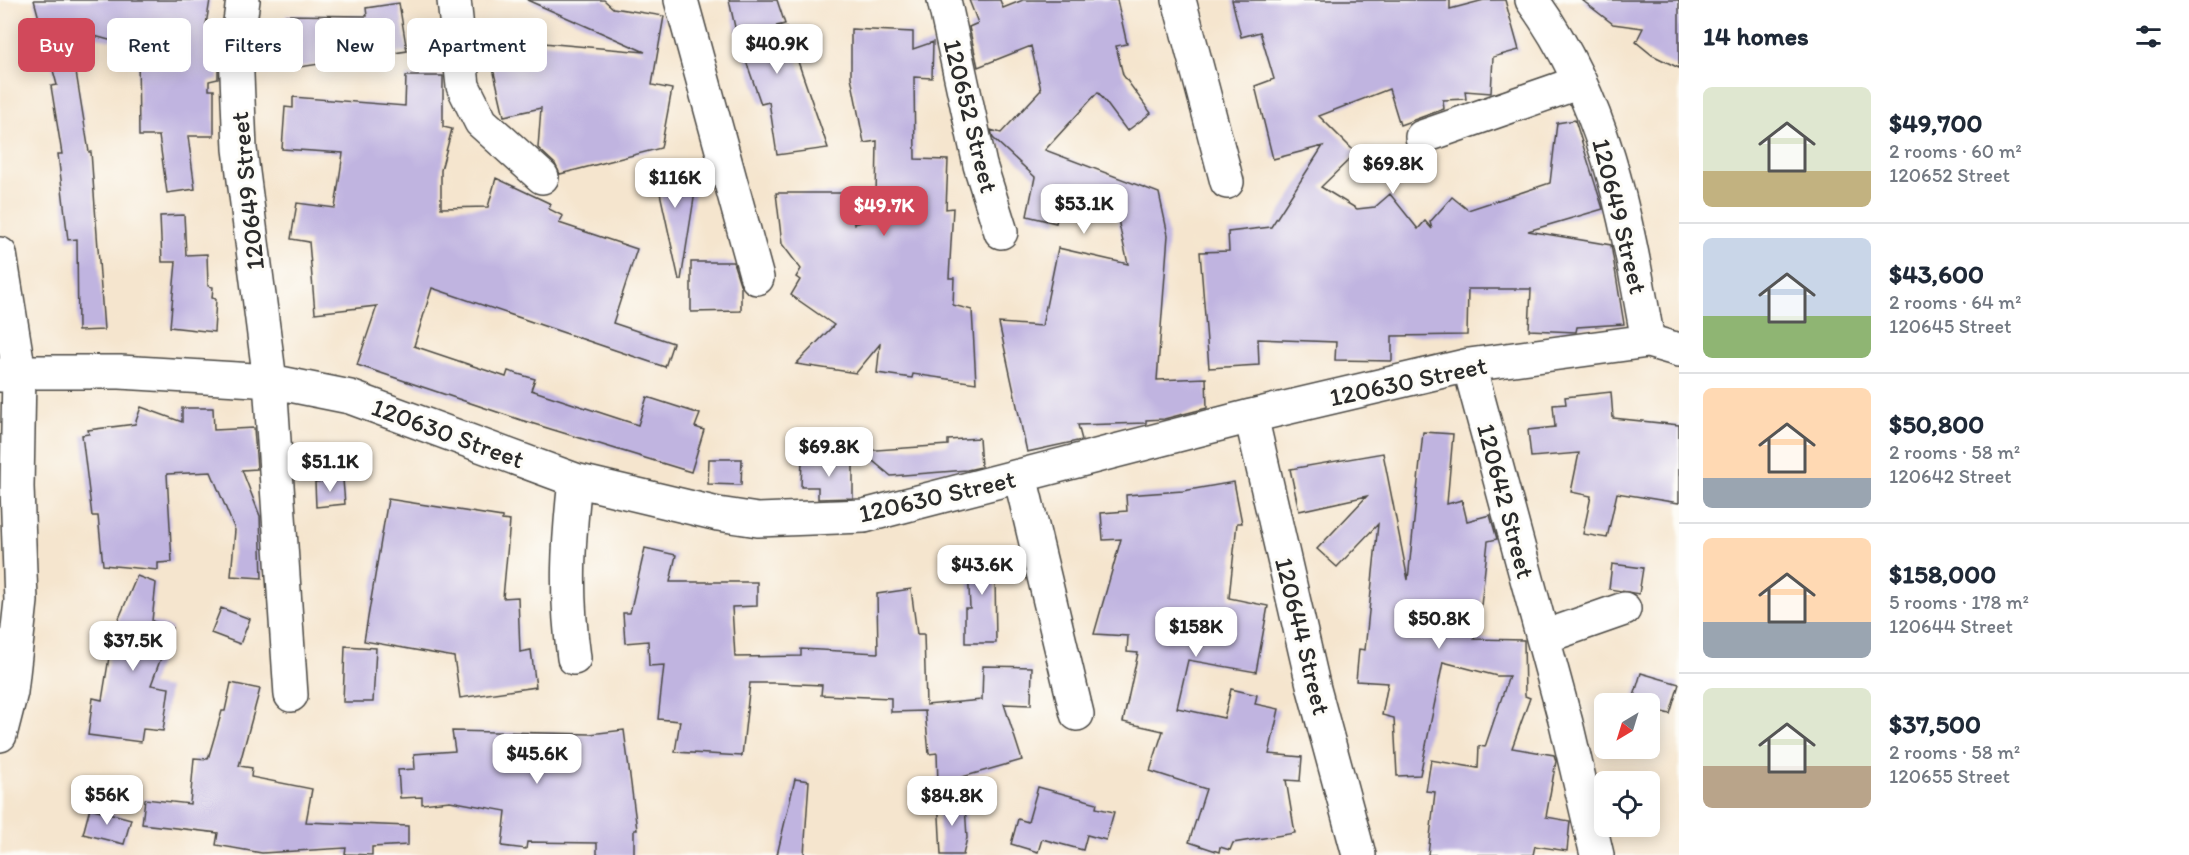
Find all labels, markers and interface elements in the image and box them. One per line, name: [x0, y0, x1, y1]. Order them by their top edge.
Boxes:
chip: Buy: [18, 18, 95, 72]
chip: Rent: [107, 18, 191, 72]
chip: Filters: [203, 18, 303, 72]
chip: New: [315, 18, 395, 72]
chip: Apartment: [407, 18, 547, 72]
text: 14 homes: [1703, 20, 1809, 52]
icon: filters: [2132, 20, 2165, 53]
pin: $40.9K: [728, 24, 826, 75]
text: $40.9K: [746, 31, 808, 55]
street label: 120652 Street: [936, 36, 1006, 196]
text: $49,700: [1889, 107, 1983, 139]
street label: 120649 Street: [223, 110, 271, 272]
icon: home: [1751, 111, 1823, 183]
street label: 120649 Street: [1585, 135, 1655, 297]
text: 2 rooms · 60 m²: [1889, 139, 2022, 163]
pin: $69.8K: [1344, 144, 1442, 195]
text: $69.8K: [1363, 151, 1423, 175]
pin: $116K: [633, 158, 717, 209]
text: 120652 Street: [1889, 163, 2010, 187]
text: $116K: [649, 165, 701, 189]
pin: $53.1K: [1035, 184, 1133, 235]
pin: $49.7K: [835, 186, 933, 237]
text: $53.1K: [1055, 191, 1113, 215]
text: $49.7K: [854, 193, 914, 217]
text: $43,600: [1889, 258, 1984, 290]
icon: home: [1751, 262, 1823, 334]
text: 2 rooms · 64 m²: [1889, 290, 2021, 314]
text: 120645 Street: [1889, 314, 2012, 338]
street label: 120630 Street: [1326, 349, 1490, 413]
street label: 120630 Street: [367, 391, 529, 476]
text: $50,800: [1889, 408, 1984, 440]
icon: home: [1751, 412, 1823, 484]
street label: 120642 Street: [1470, 420, 1542, 582]
pin: $69.8K: [780, 427, 878, 478]
text: $69.8K: [799, 434, 859, 458]
text: 2 rooms · 58 m²: [1889, 440, 2020, 464]
pin: $51.1K: [281, 442, 379, 493]
text: $51.1K: [302, 449, 358, 473]
street label: 120630 Street: [855, 462, 1019, 530]
text: 120642 Street: [1889, 464, 2012, 488]
pin: $43.6K: [933, 545, 1031, 596]
text: $43.6K: [951, 552, 1013, 576]
street label: 120644 Street: [1268, 554, 1338, 718]
text: $158,000: [1889, 558, 1996, 590]
icon: home: [1751, 562, 1823, 634]
text: 5 rooms · 178 m²: [1889, 590, 2029, 614]
pin: $50.8K: [1390, 599, 1488, 650]
text: $50.8K: [1408, 606, 1470, 630]
pin: $158K: [1154, 607, 1238, 658]
text: $158K: [1169, 614, 1223, 638]
text: 120644 Street: [1889, 614, 2013, 638]
pin: $37.5K: [84, 621, 182, 672]
text: $37.5K: [103, 628, 163, 652]
north arrow: [1594, 693, 1660, 759]
map controls: [1594, 693, 1660, 837]
text: $37,500: [1889, 708, 1981, 740]
icon: home: [1751, 712, 1823, 784]
pin: $45.6K: [488, 734, 586, 785]
text: 2 rooms · 58 m²: [1889, 740, 2020, 764]
text: $45.6K: [507, 741, 567, 765]
text: 120655 Street: [1889, 764, 2010, 788]
button: locate: [1594, 771, 1660, 837]
pin: $56K: [71, 775, 143, 826]
pin: $84.8K: [903, 776, 1001, 827]
text: $56K: [85, 782, 129, 806]
text: $84.8K: [921, 783, 983, 807]

